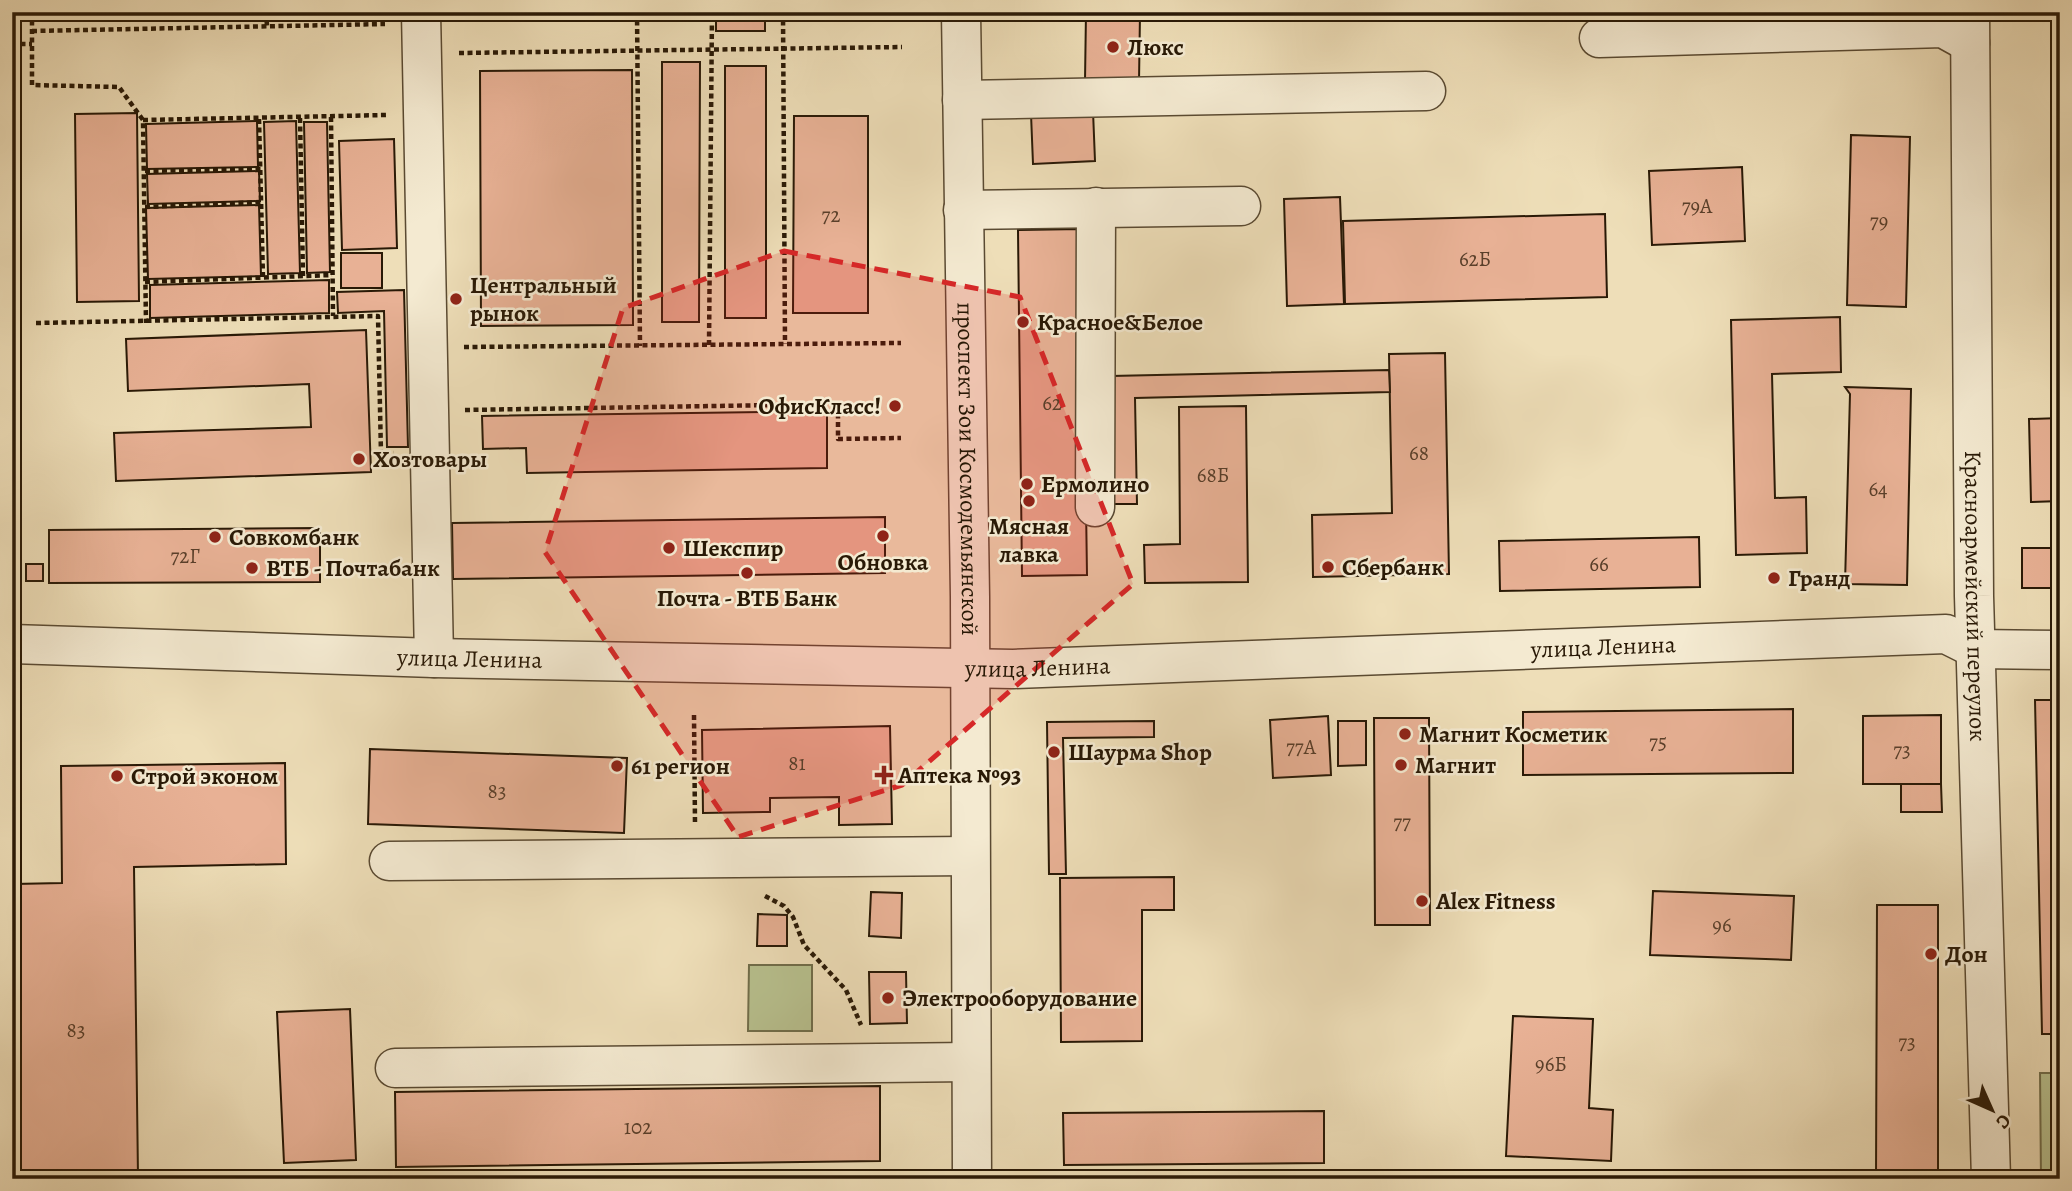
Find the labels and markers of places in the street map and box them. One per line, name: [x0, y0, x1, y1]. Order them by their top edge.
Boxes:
place label: Люкс: [1127, 31, 1184, 63]
marker: Люкс: [1105, 39, 1121, 55]
place label: Центральный рынок: [470, 269, 617, 329]
marker: Центральный рынок: [448, 291, 464, 307]
place label: Красное&Белое: [1037, 306, 1203, 338]
marker: Красное&Белое: [1015, 314, 1031, 330]
place label: ОфисКласс!: [758, 390, 881, 422]
marker: ОфисКласс!: [887, 398, 903, 414]
place label: Хозтовары: [373, 443, 487, 475]
marker: Хозтовары: [351, 451, 367, 467]
place label: Ермолино: [1041, 468, 1149, 500]
marker: Ермолино: [1019, 476, 1035, 492]
marker: Мясная лавка: [1021, 493, 1037, 509]
place label: Мясная лавка: [989, 510, 1069, 570]
place label: Совкомбанк: [229, 521, 359, 553]
marker: Обновка: [875, 528, 891, 544]
marker: Совкомбанк: [207, 529, 223, 545]
place label: Шекспир: [683, 532, 784, 564]
marker: Шекспир: [661, 540, 677, 556]
place label: Обновка: [838, 546, 929, 578]
place label: Сбербанк: [1342, 551, 1444, 583]
place label: ВТБ - Почтабанк: [266, 552, 440, 584]
marker: Сбербанк: [1320, 559, 1336, 575]
marker: ВТБ - Почтабанк: [244, 560, 260, 576]
place label: Гранд: [1788, 562, 1850, 594]
marker: Почта - ВТБ Банк: [739, 565, 755, 581]
marker: Гранд: [1766, 570, 1782, 586]
place label: Почта - ВТБ Банк: [657, 582, 837, 614]
place label: Магнит Косметик: [1419, 718, 1607, 750]
marker: Магнит Косметик: [1397, 726, 1413, 742]
place label: Шаурма Shop: [1068, 736, 1212, 768]
marker: Шаурма Shop: [1046, 744, 1062, 760]
place label: Магнит: [1415, 749, 1496, 781]
place label: 61 регион: [631, 750, 730, 782]
marker: Магнит: [1393, 757, 1409, 773]
marker: 61 регион: [609, 758, 625, 774]
place label: Аптека №93: [897, 759, 1021, 791]
place label: Строй эконом: [131, 760, 278, 792]
marker: Аптека №93: [876, 767, 892, 783]
marker: Строй эконом: [109, 768, 125, 784]
place label: Alex Fitness: [1435, 885, 1555, 917]
marker: Alex Fitness: [1414, 893, 1430, 909]
place label: Дон: [1945, 938, 1988, 970]
marker: Дон: [1923, 946, 1939, 962]
place label: Электрооборудование: [902, 982, 1137, 1014]
marker: Электрооборудование: [880, 990, 896, 1006]

